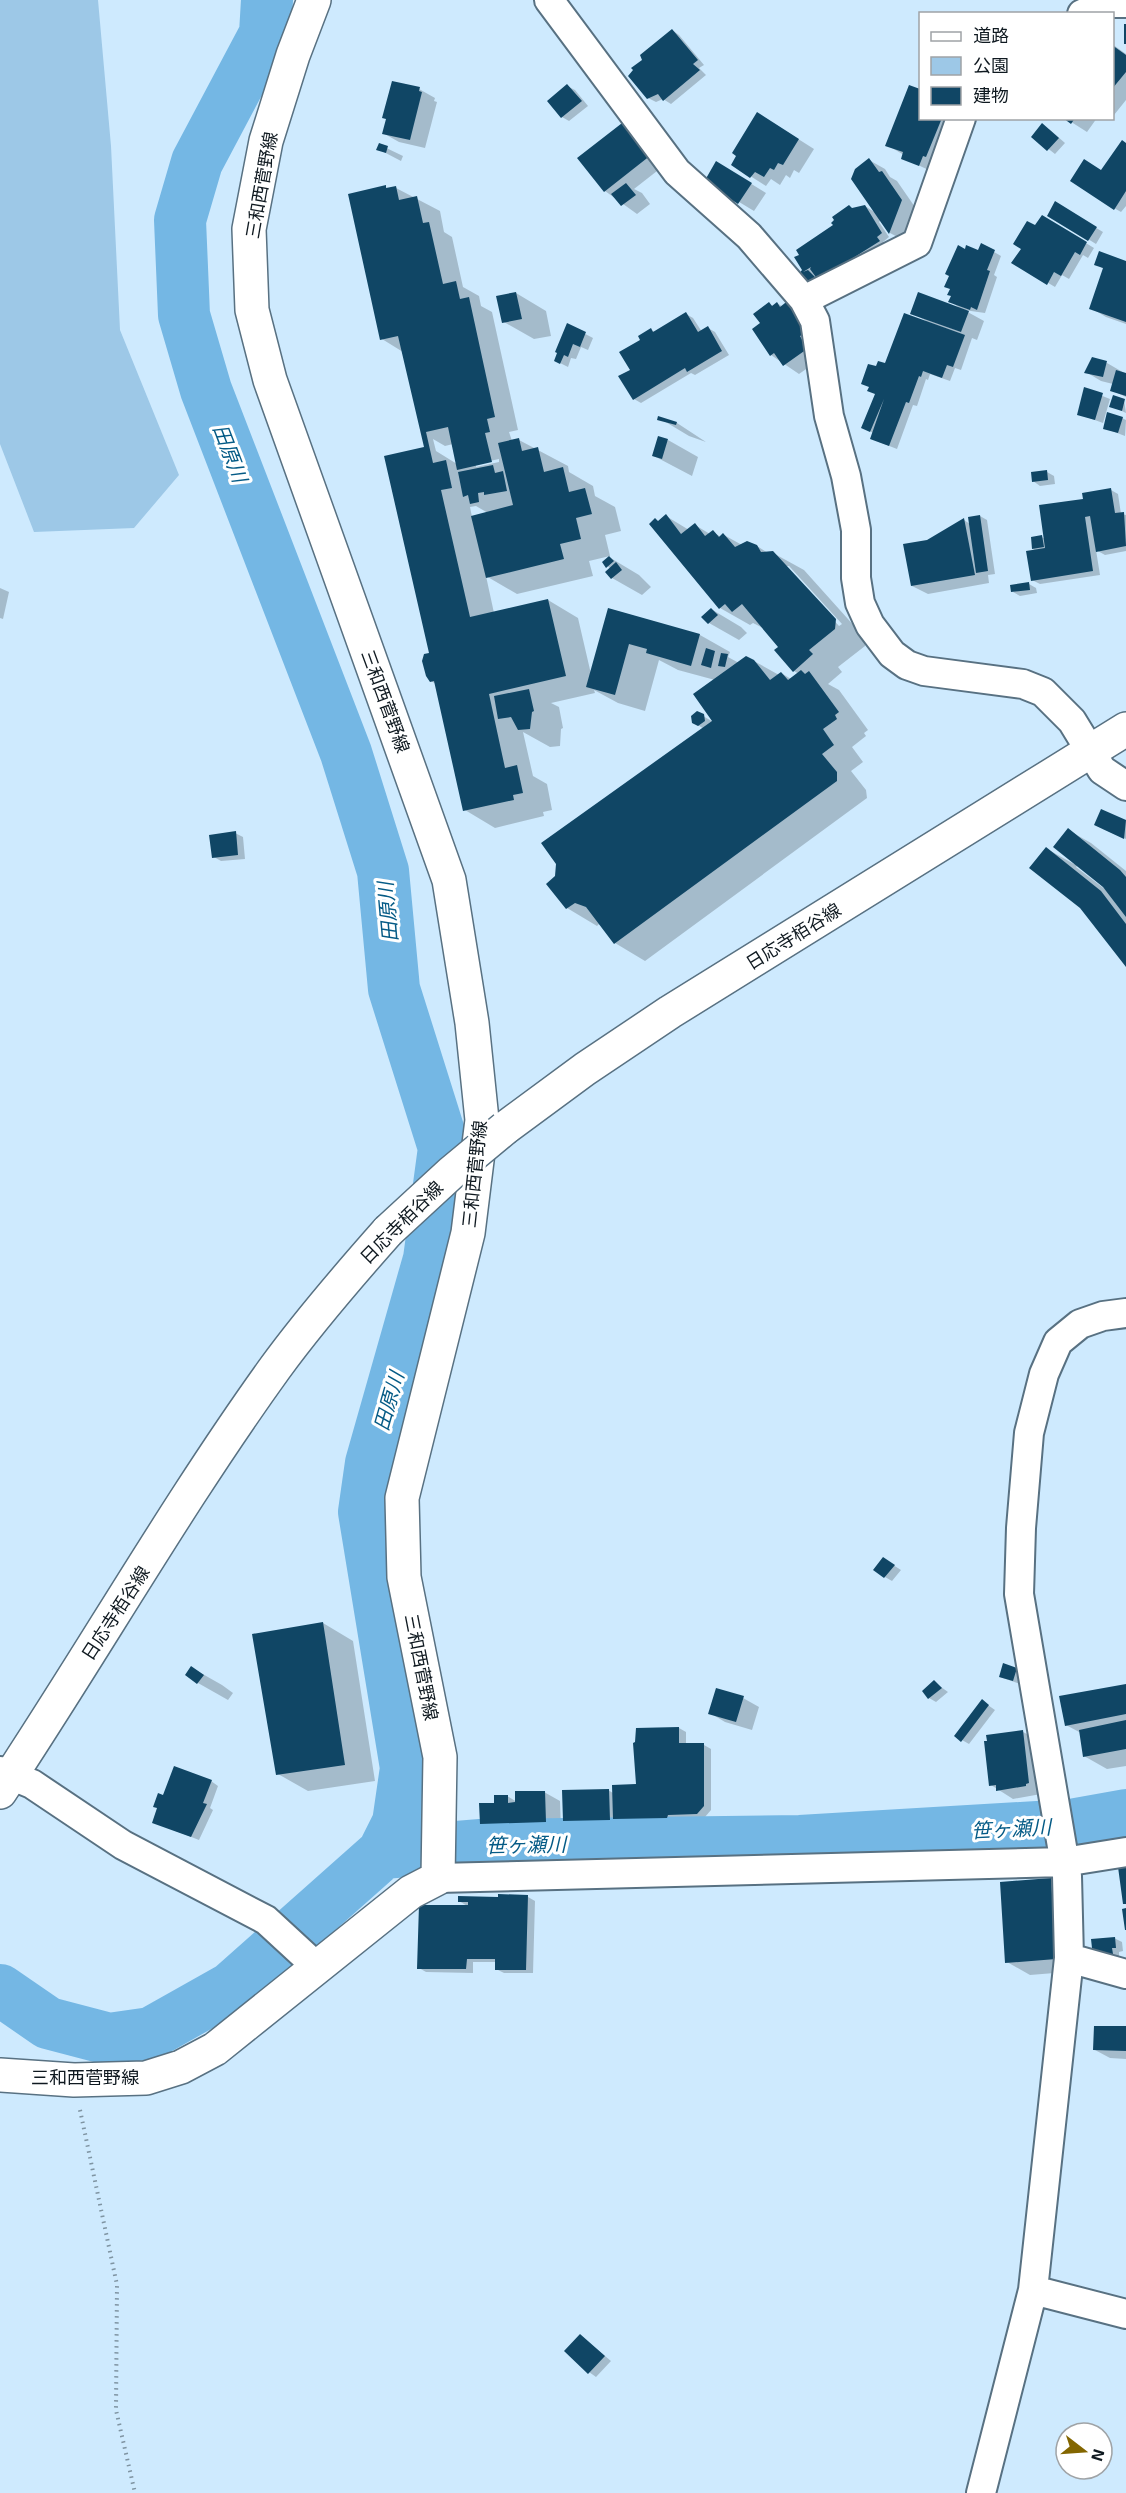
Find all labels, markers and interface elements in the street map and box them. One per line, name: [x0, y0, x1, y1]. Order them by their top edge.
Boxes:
legend: [919, 12, 1114, 120]
text: 道路: [973, 24, 1009, 46]
text: 公園: [973, 54, 1009, 76]
text: 建物: [973, 84, 1009, 106]
street label: 三和西菅野線: [241, 130, 281, 240]
water label: 田原川: [209, 421, 254, 487]
street label: 三和西菅野線: [357, 646, 415, 756]
water label: 田原川: [372, 879, 402, 943]
street label: 日応寺栢谷線: [741, 898, 845, 974]
street label: 三和西菅野線: [457, 1119, 491, 1229]
street label: 日応寺栢谷線: [355, 1176, 447, 1268]
water label: 田原川: [368, 1367, 408, 1433]
street label: 日応寺栢谷線: [76, 1562, 154, 1664]
street label: 三和西菅野線: [401, 1612, 443, 1722]
water label: 笹ヶ瀬川: [970, 1814, 1054, 1842]
water label: 笹ヶ瀬川: [486, 1831, 568, 1857]
street label: 三和西菅野線: [31, 2066, 139, 2088]
north arrow: [1054, 2421, 1114, 2481]
text: N: [1088, 2447, 1110, 2464]

